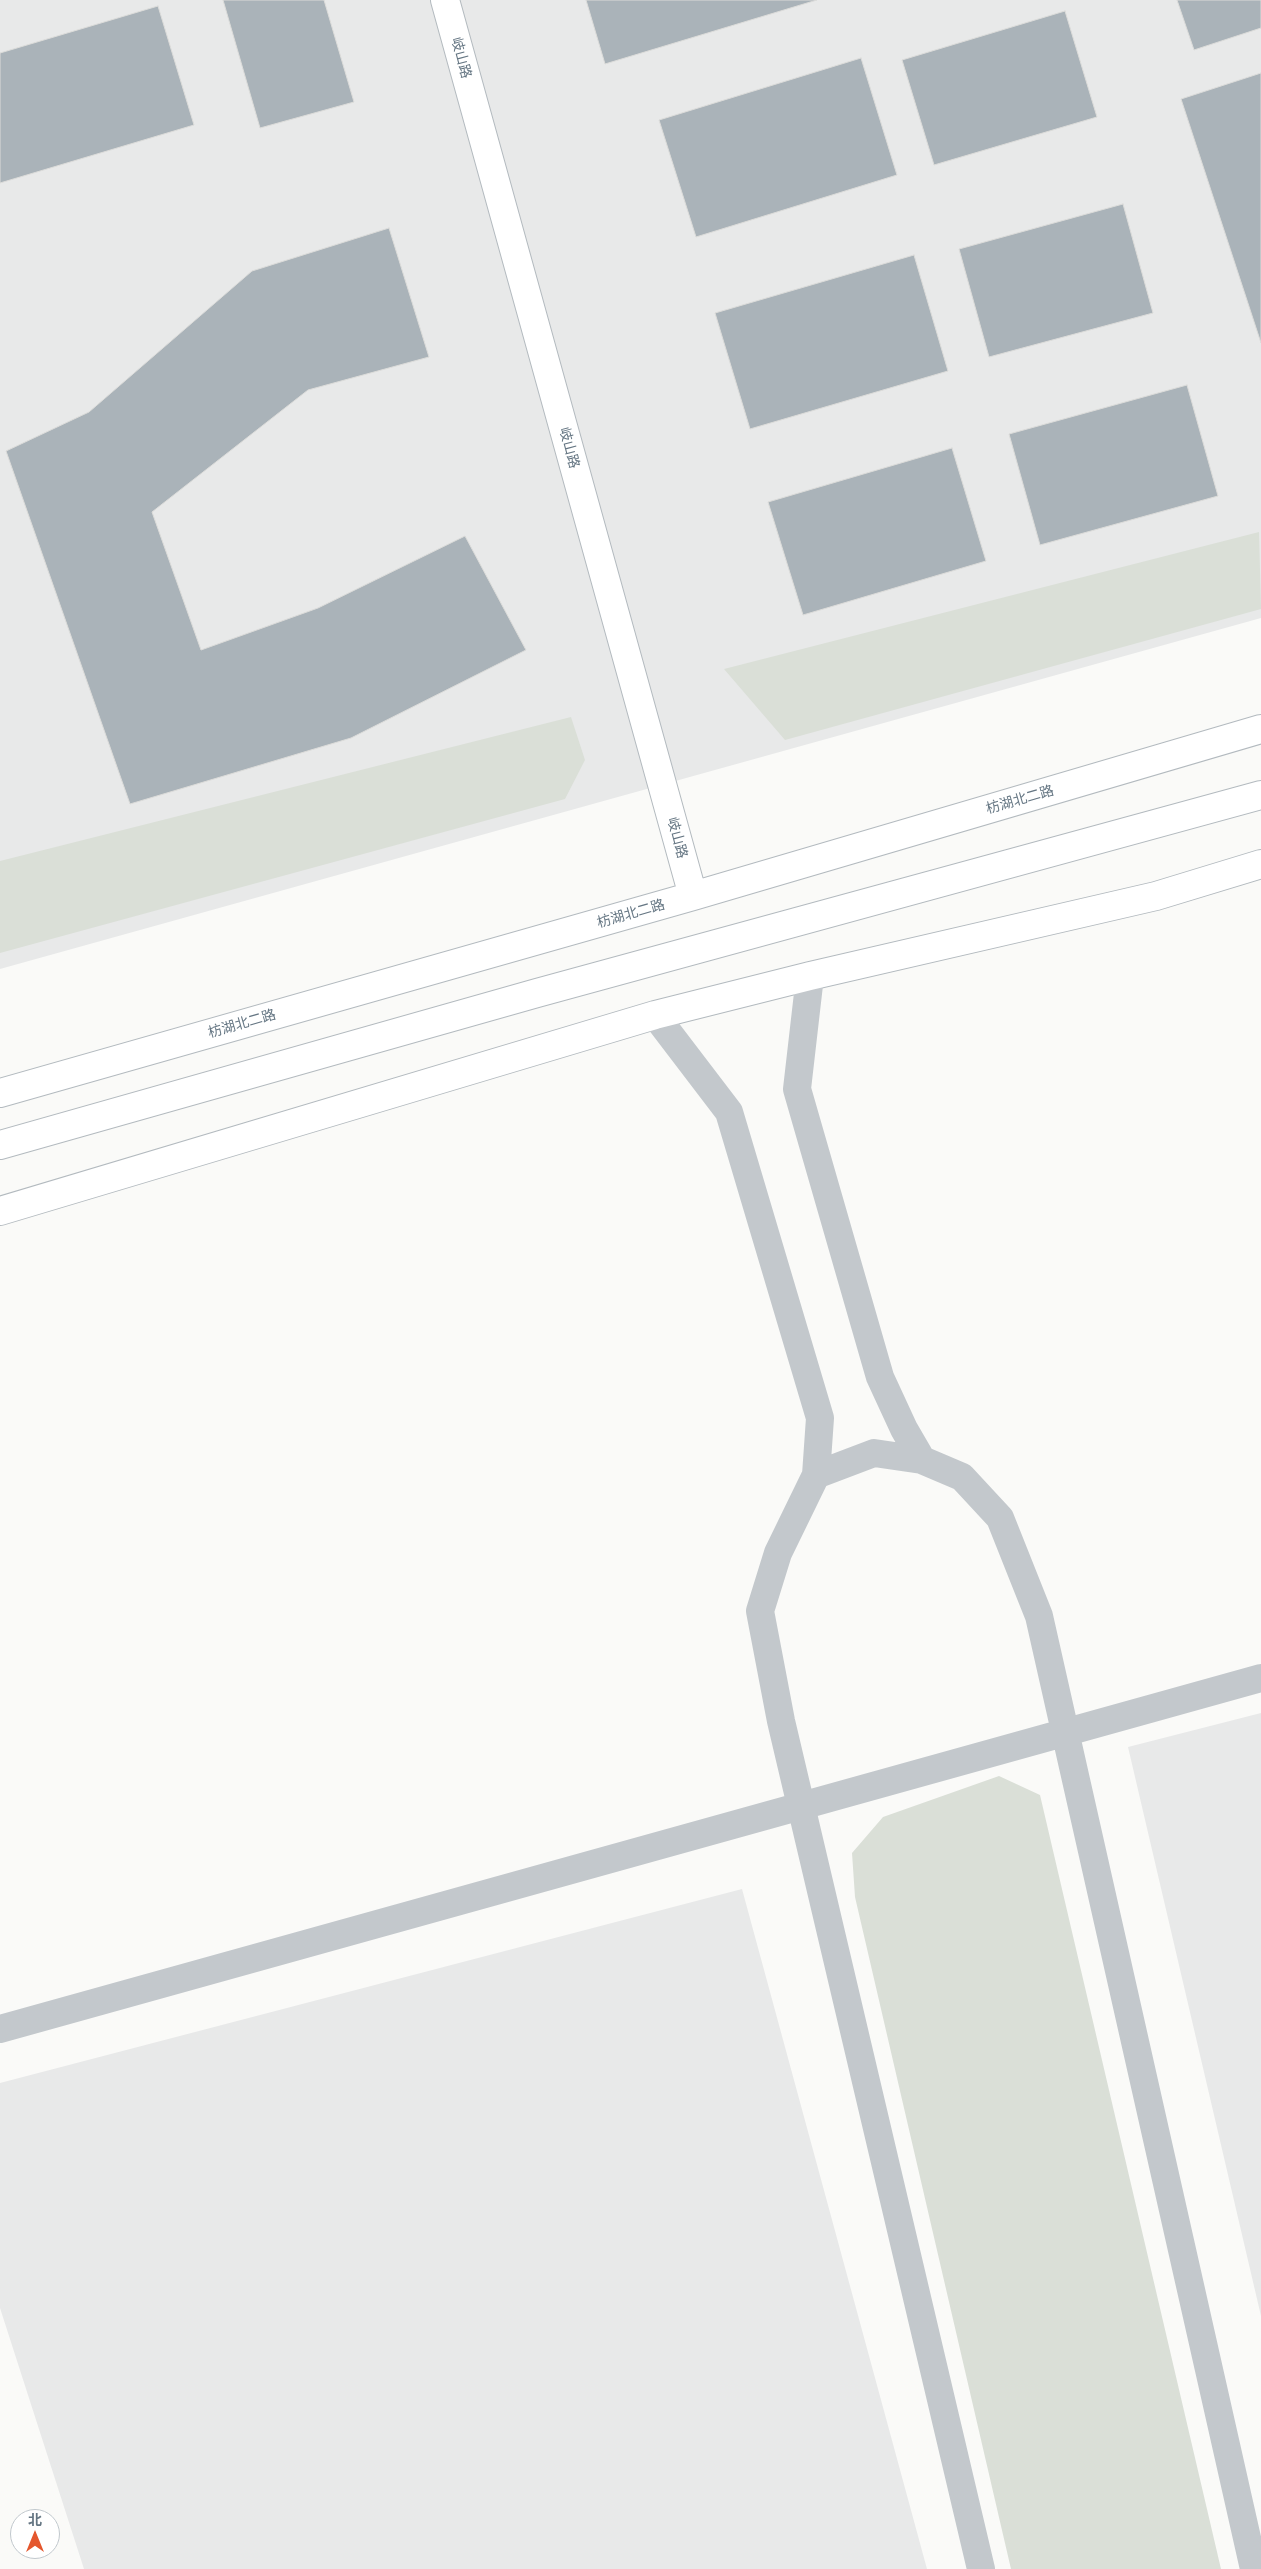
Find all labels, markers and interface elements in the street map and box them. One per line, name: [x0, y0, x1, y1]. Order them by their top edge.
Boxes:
street label: 岐山路: [447, 36, 475, 80]
street label: 岐山路: [555, 426, 583, 470]
street label: 枋湖北二路: [984, 782, 1056, 818]
street label: 岐山路: [663, 816, 691, 860]
street label: 枋湖北二路: [595, 896, 667, 932]
street label: 枋湖北二路: [206, 1006, 278, 1042]
north arrow: [10, 2509, 60, 2559]
text: 北: [28, 2512, 42, 2528]

